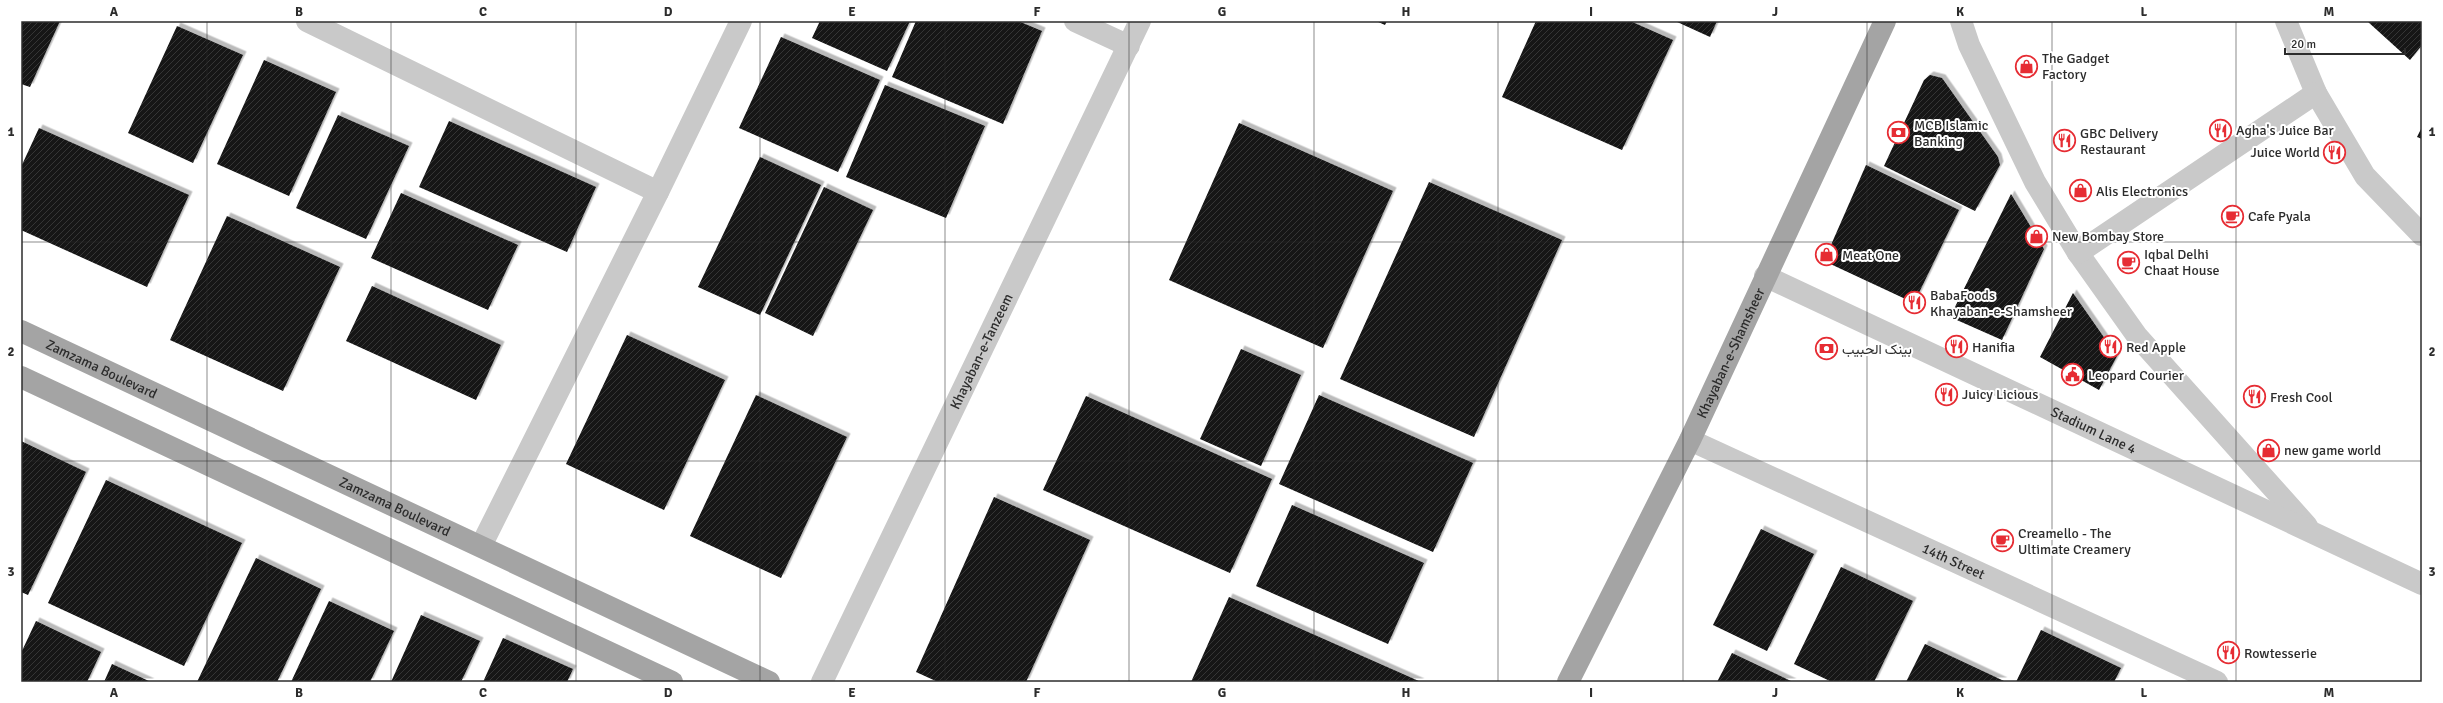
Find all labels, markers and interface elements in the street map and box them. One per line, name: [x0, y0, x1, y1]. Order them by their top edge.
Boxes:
text: A: [110, 4, 119, 20]
text: B: [295, 4, 303, 20]
text: C: [479, 4, 487, 20]
text: D: [664, 4, 673, 20]
text: E: [848, 4, 856, 20]
text: F: [1034, 4, 1041, 20]
text: G: [1218, 4, 1226, 20]
text: H: [1402, 4, 1410, 20]
text: I: [1589, 4, 1593, 20]
text: J: [1772, 4, 1778, 20]
text: K: [1956, 4, 1964, 20]
text: L: [2141, 4, 2148, 20]
text: M: [2324, 4, 2335, 20]
scale bar: [2285, 30, 2405, 56]
text: 20 m: [2291, 37, 2316, 52]
place label: The Gadget Factory: [2042, 50, 2109, 83]
shop icon: The Gadget Factory: [2013, 53, 2039, 79]
place label: MCB Islamic Banking: [1914, 117, 1989, 150]
restaurant icon: Agha's Juice Bar: [2207, 117, 2233, 143]
bank icon: MCB Islamic Banking: [1886, 120, 1912, 146]
place label: Agha's Juice Bar: [2236, 122, 2335, 139]
text: 1: [7, 124, 15, 140]
text: 1: [2428, 124, 2436, 140]
place label: GBC Delivery Restaurant: [2080, 125, 2158, 158]
restaurant icon: GBC Delivery Restaurant: [2051, 128, 2077, 154]
restaurant icon: Juice World: [2322, 139, 2348, 165]
place label: Juice World: [2250, 144, 2320, 161]
shop icon: Alis Electronics: [2067, 178, 2093, 204]
place label: Alis Electronics: [2096, 183, 2188, 200]
cafe icon: Cafe Pyala: [2219, 203, 2245, 229]
place label: Cafe Pyala: [2248, 208, 2311, 225]
shop icon: New Bombay Store: [2023, 223, 2049, 249]
place label: New Bombay Store: [2052, 228, 2164, 245]
shop icon: Meat One: [1814, 242, 1840, 268]
place label: Iqbal Delhi Chaat House: [2144, 246, 2220, 279]
place label: Meat One: [1842, 247, 1899, 264]
cafe icon: Iqbal Delhi Chaat House: [2115, 249, 2141, 275]
street label: Khayaban-e-Shamsheer: [1693, 284, 1769, 421]
place label: BabaFoods Khayaban-e-Shamsheer: [1930, 287, 2073, 320]
restaurant icon: BabaFoods Khayaban-e-Shamsheer: [1901, 290, 1927, 316]
street label: Khayaban-e-Tanzeem: [946, 291, 1017, 412]
restaurant icon: Hanifia: [1944, 334, 1970, 360]
restaurant icon: Red Apple: [2098, 334, 2124, 360]
street label: Zamzama Boulevard: [43, 336, 160, 403]
bank icon: بينک الحبيب: [1813, 336, 1839, 362]
place label: Hanifia: [1972, 339, 2015, 356]
place label: Red Apple: [2126, 339, 2186, 356]
place label: بينک الحبيب: [1842, 341, 1912, 358]
text: 2: [7, 344, 15, 360]
text: 2: [2428, 344, 2436, 360]
public building icon: Leopard Courier: [2059, 362, 2085, 388]
place label: Leopard Courier: [2088, 367, 2185, 384]
restaurant icon: Juicy Licious: [1934, 381, 1960, 407]
restaurant icon: Fresh Cool: [2242, 384, 2268, 410]
place label: Juicy Licious: [1962, 386, 2038, 403]
place label: Fresh Cool: [2270, 389, 2333, 406]
street label: Stadium Lane 4: [2048, 403, 2139, 458]
shop icon: new game world: [2255, 437, 2281, 463]
place label: new game world: [2284, 442, 2381, 459]
street label: Zamzama Boulevard: [336, 474, 453, 540]
place label: Creamello - The Ultimate Creamery: [2018, 525, 2131, 558]
cafe icon: Creamello - The Ultimate Creamery: [1989, 528, 2015, 554]
street label: 14th Street: [1919, 540, 1988, 583]
text: 3: [7, 564, 15, 580]
text: 3: [2428, 564, 2436, 580]
restaurant icon: Rowtesserie: [2216, 640, 2242, 666]
place label: Rowtesserie: [2244, 645, 2317, 662]
text: A: [110, 685, 119, 701]
text: B: [295, 685, 303, 701]
text: C: [479, 685, 487, 701]
text: D: [664, 685, 673, 701]
text: E: [848, 685, 856, 701]
text: F: [1034, 685, 1041, 701]
text: G: [1218, 685, 1226, 701]
text: H: [1402, 685, 1410, 701]
text: I: [1589, 685, 1593, 701]
text: J: [1772, 685, 1778, 701]
text: K: [1956, 685, 1964, 701]
text: L: [2141, 685, 2148, 701]
text: M: [2324, 685, 2335, 701]

